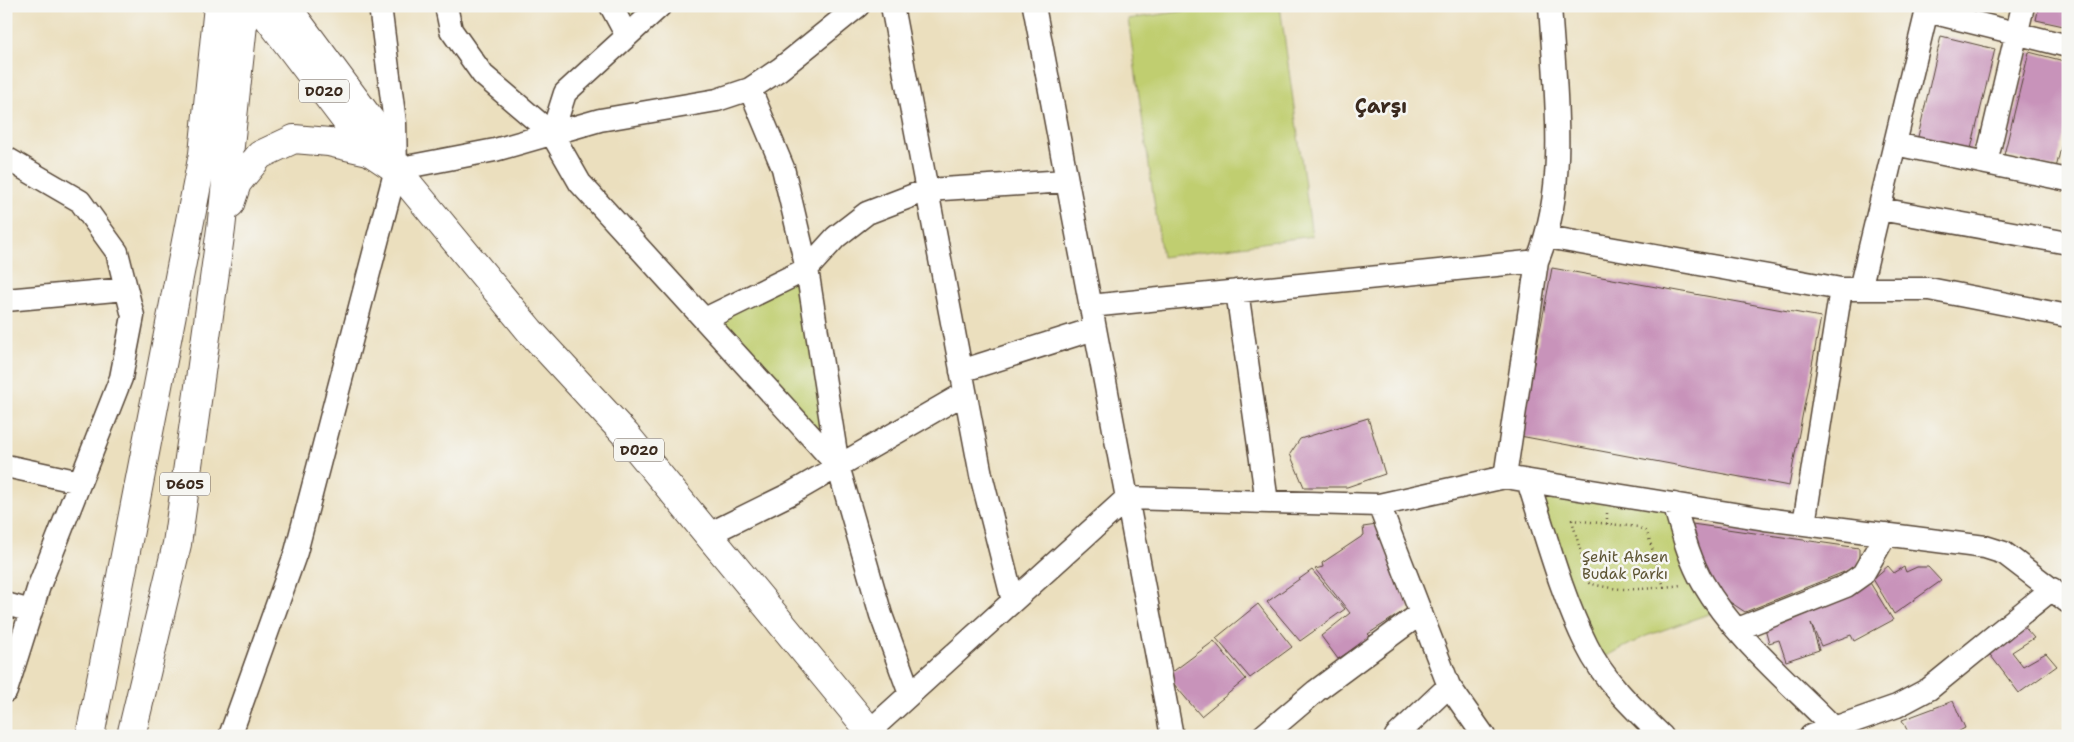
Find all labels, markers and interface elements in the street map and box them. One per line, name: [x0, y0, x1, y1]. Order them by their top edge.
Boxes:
road number: D020: [299, 80, 349, 102]
district label: Çarşı: [1355, 93, 1407, 119]
road number: D020: [614, 438, 664, 462]
road number: D605: [160, 472, 210, 496]
park label: Şehit Ahsen Budak Parkı: [1582, 547, 1668, 584]

